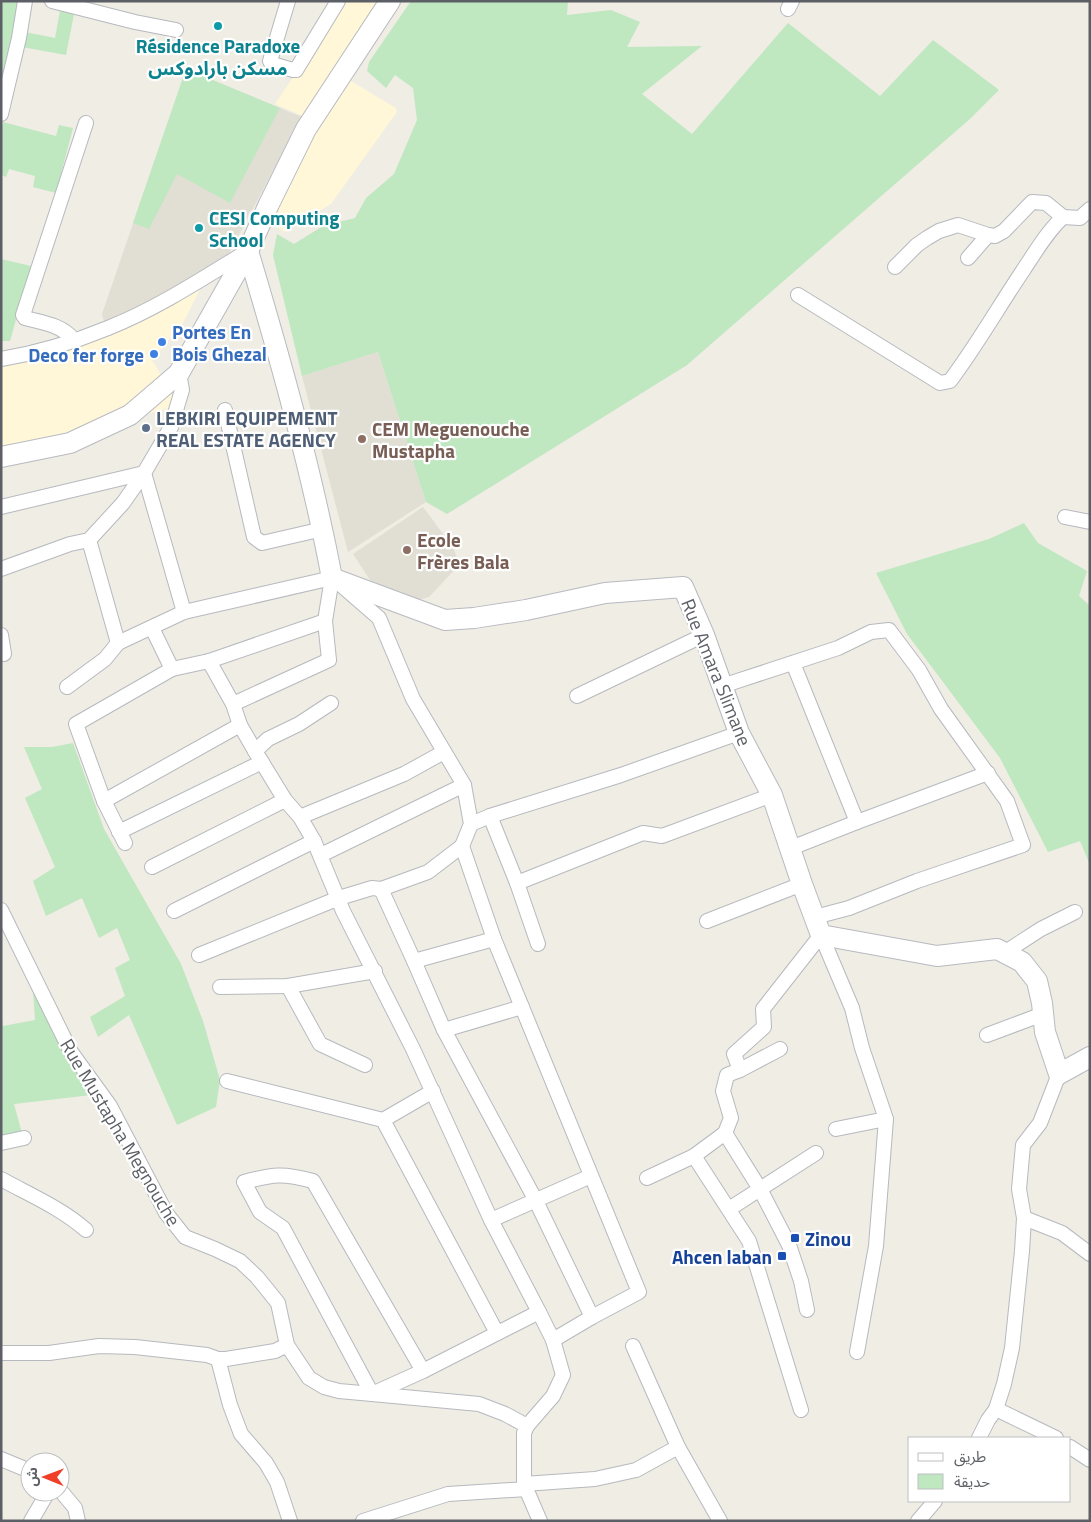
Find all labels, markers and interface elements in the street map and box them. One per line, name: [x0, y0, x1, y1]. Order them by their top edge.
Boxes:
marker: Résidence Paradoxe مسكن بارادوكس: [212, 20, 224, 32]
place label: Résidence Paradoxe مسكن بارادوكس: [136, 31, 301, 82]
place label: CESI Computing School: [209, 203, 339, 254]
marker: CESI Computing School: [193, 222, 205, 234]
place label: Portes En Bois Ghezal: [172, 317, 267, 368]
marker: Portes En Bois Ghezal: [156, 336, 168, 348]
place label: Deco fer forge: [28, 340, 144, 369]
marker: Deco fer forge: [148, 348, 160, 360]
place label: LEBKIRI EQUIPEMENT REAL ESTATE AGENCY: [156, 403, 338, 454]
place label: CEM Meguenouche Mustapha: [372, 414, 530, 465]
marker: LEBKIRI EQUIPEMENT REAL ESTATE AGENCY: [140, 422, 152, 434]
marker: CEM Meguenouche Mustapha: [356, 433, 368, 445]
place label: Ecole Frères Bala: [417, 525, 510, 576]
marker: Ecole Frères Bala: [401, 544, 413, 556]
street label: Rue Amara Slimane: [674, 594, 760, 750]
street label: Rue Mustapha Megnouche: [53, 1033, 189, 1231]
place label: Zinou: [805, 1224, 851, 1253]
marker: Zinou: [789, 1232, 801, 1244]
place label: Ahcen laban: [672, 1242, 772, 1271]
marker: Ahcen laban: [776, 1250, 788, 1262]
legend: [908, 1437, 1071, 1502]
text: طريق: [954, 1445, 986, 1468]
north arrow: [20, 1452, 70, 1502]
text: ش: [21, 1467, 42, 1487]
text: حديقة: [954, 1470, 990, 1493]

